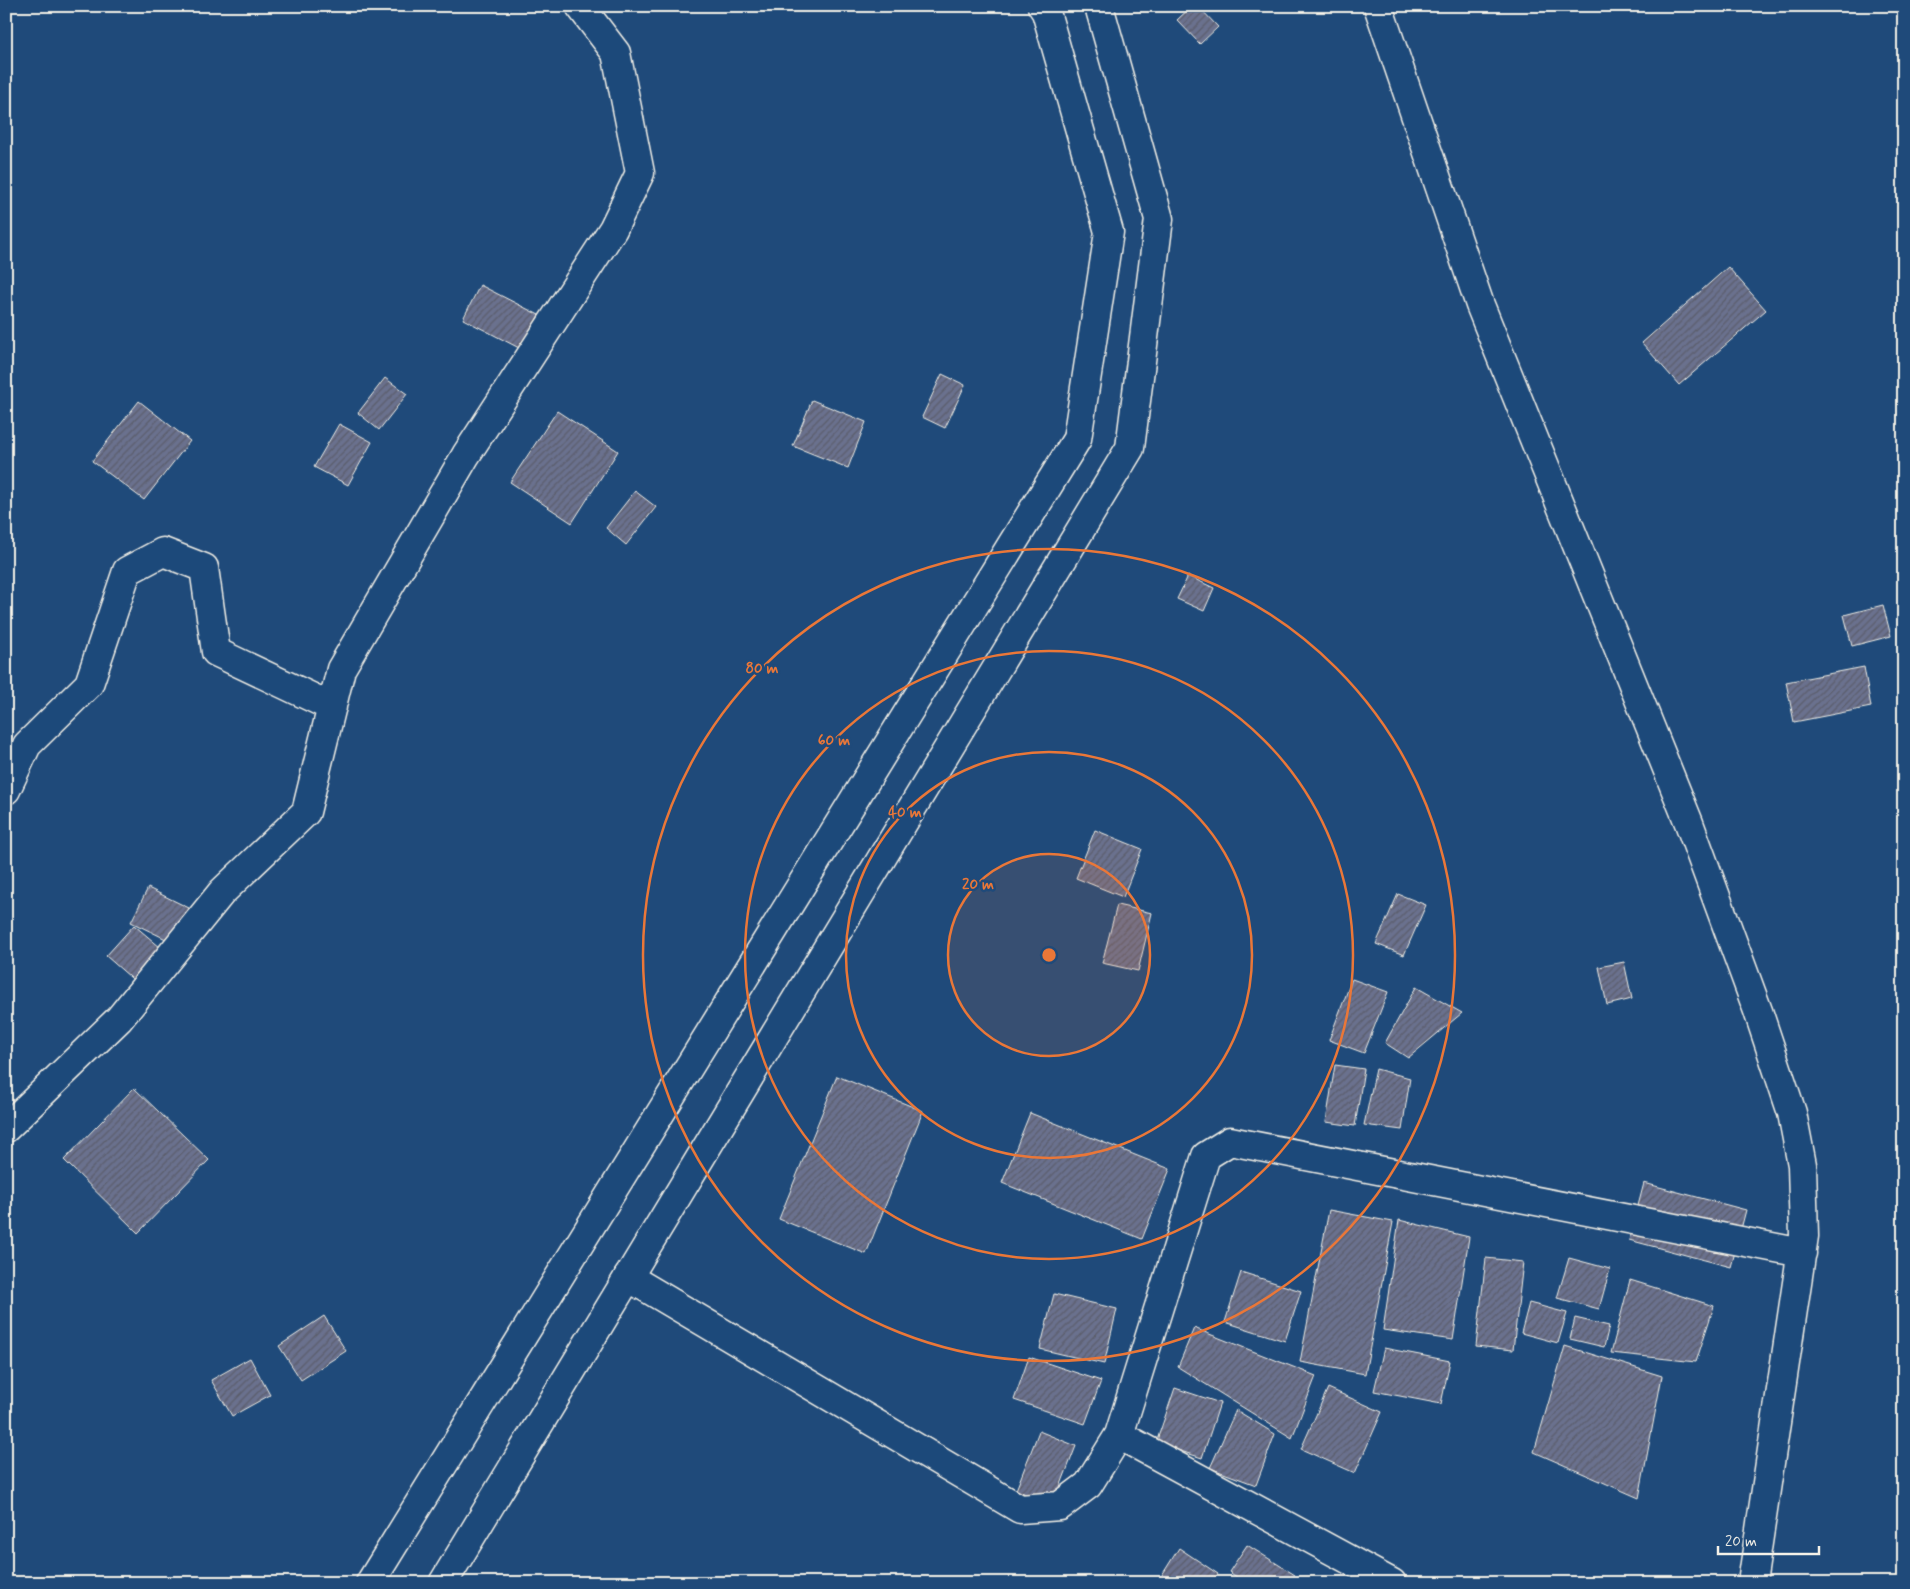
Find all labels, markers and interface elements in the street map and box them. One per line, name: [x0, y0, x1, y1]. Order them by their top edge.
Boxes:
text: 80 m: [745, 659, 779, 679]
text: 60 m: [818, 731, 850, 751]
text: 40 m: [888, 803, 922, 823]
text: 20 m: [962, 875, 994, 895]
centre of rings: [1040, 946, 1058, 964]
scale bar: [1718, 1524, 1819, 1556]
text: 20 m: [1725, 1532, 1757, 1552]

